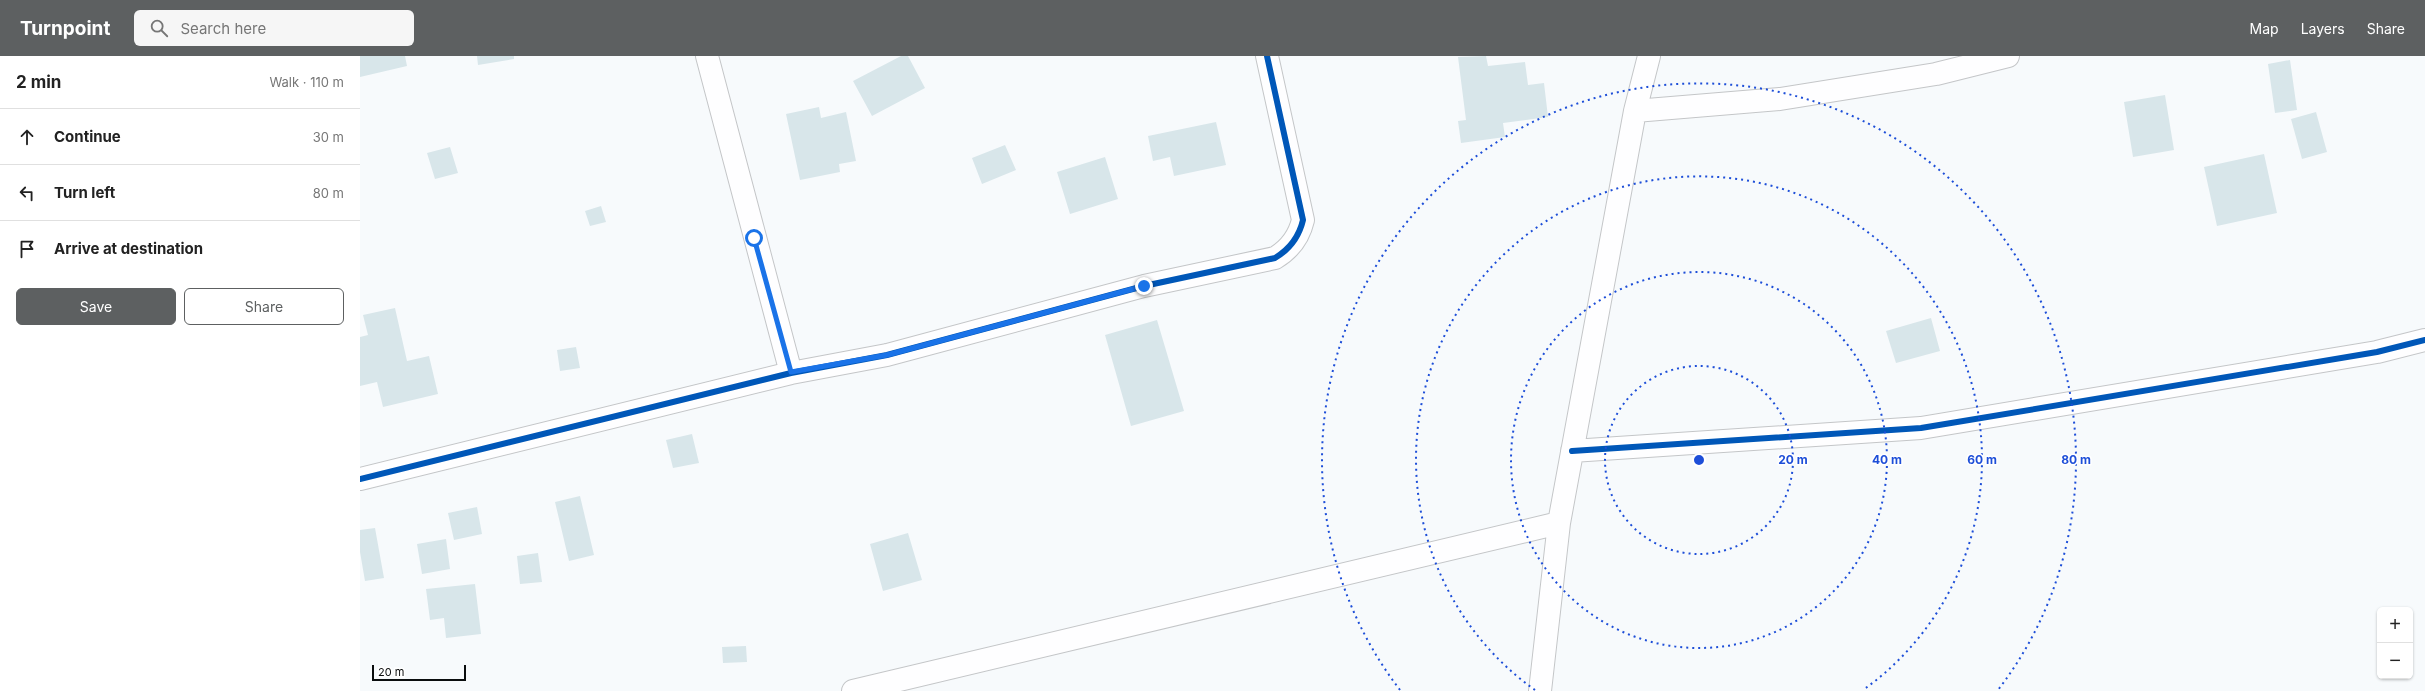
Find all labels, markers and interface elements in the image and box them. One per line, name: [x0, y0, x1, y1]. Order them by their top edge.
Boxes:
search box: [134, 10, 414, 46]
text: Turnpoint: [20, 17, 110, 40]
icon: search: [148, 17, 170, 39]
text: Search here: [180, 19, 266, 38]
text: Map: [2250, 20, 2279, 37]
text: Layers: [2301, 20, 2345, 37]
text: Share: [2367, 20, 2405, 37]
text: 2 min: [16, 72, 61, 92]
text: Walk · 110 m: [269, 74, 344, 90]
icon: ahead: [16, 126, 38, 148]
text: Continue: [54, 127, 121, 146]
text: 30 m: [313, 129, 344, 145]
icon: left: [16, 182, 38, 204]
text: Turn left: [54, 183, 115, 202]
text: 80 m: [313, 185, 344, 201]
route start: [745, 229, 763, 247]
icon: arrive: [16, 238, 38, 260]
text: Arrive at destination: [54, 239, 203, 258]
route end: [1135, 277, 1153, 295]
button: Save: [16, 288, 176, 325]
button: Share: [184, 288, 344, 325]
text: 20 m: [1778, 452, 1808, 467]
text: 40 m: [1872, 452, 1902, 467]
text: 60 m: [1967, 452, 1997, 467]
text: 80 m: [2061, 452, 2091, 467]
centre of rings: [1692, 453, 1706, 467]
map controls: [2377, 607, 2413, 679]
button: +: [2377, 607, 2413, 643]
button: −: [2377, 643, 2413, 679]
scale bar: [372, 663, 466, 682]
text: 20 m: [378, 665, 404, 679]

